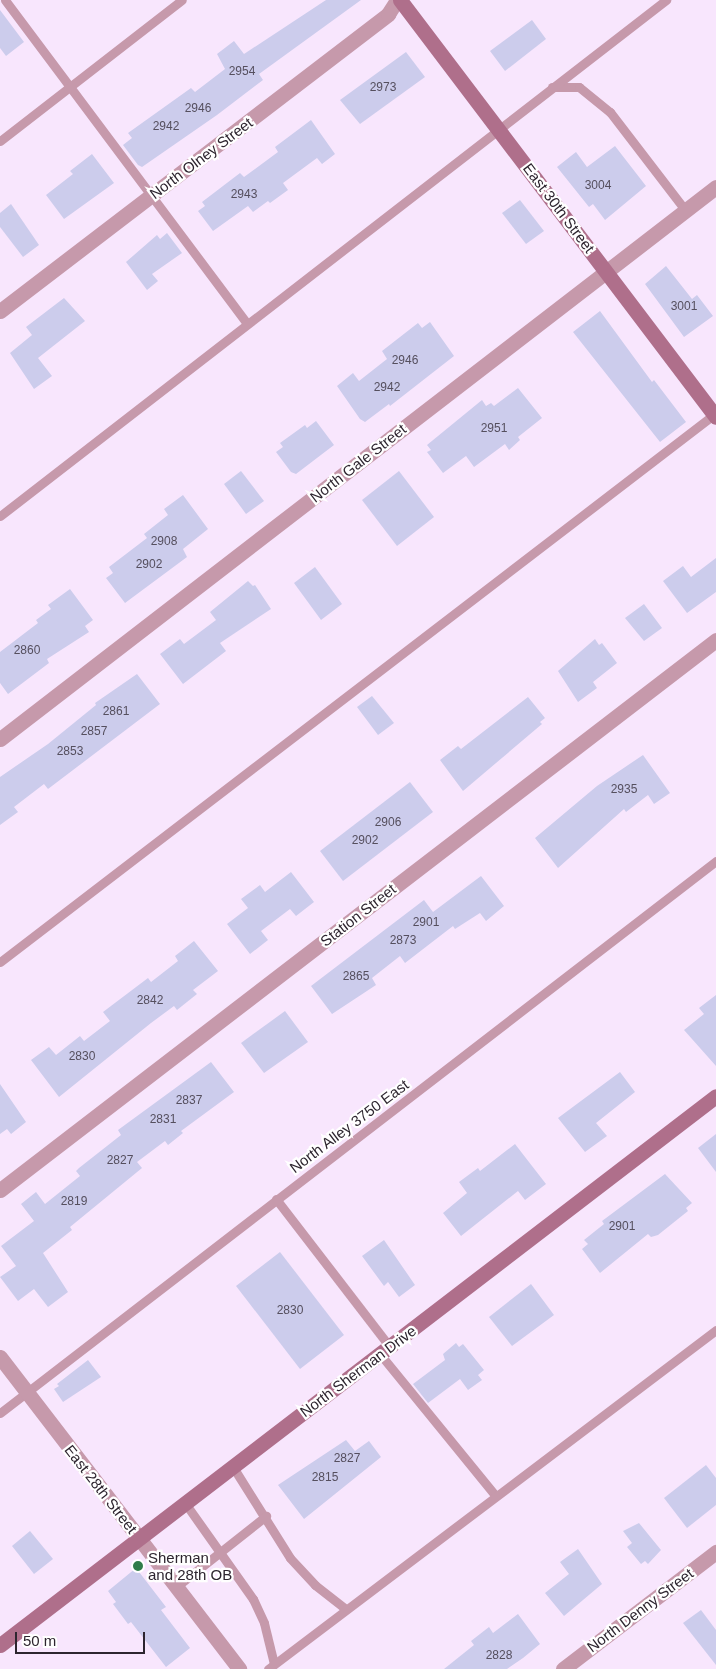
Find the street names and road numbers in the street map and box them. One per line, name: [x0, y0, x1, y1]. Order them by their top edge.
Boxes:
street label: North Olney Street: [146, 113, 256, 203]
street label: East 30th Street: [519, 160, 599, 256]
street label: North Gale Street: [306, 420, 410, 506]
street label: Station Street: [317, 880, 399, 950]
street label: North Alley 3750 East: [286, 1075, 412, 1177]
street label: North Sherman Drive: [296, 1321, 420, 1421]
street label: East 28th Street: [61, 1441, 141, 1537]
street label: North Denny Street: [583, 1564, 697, 1656]

